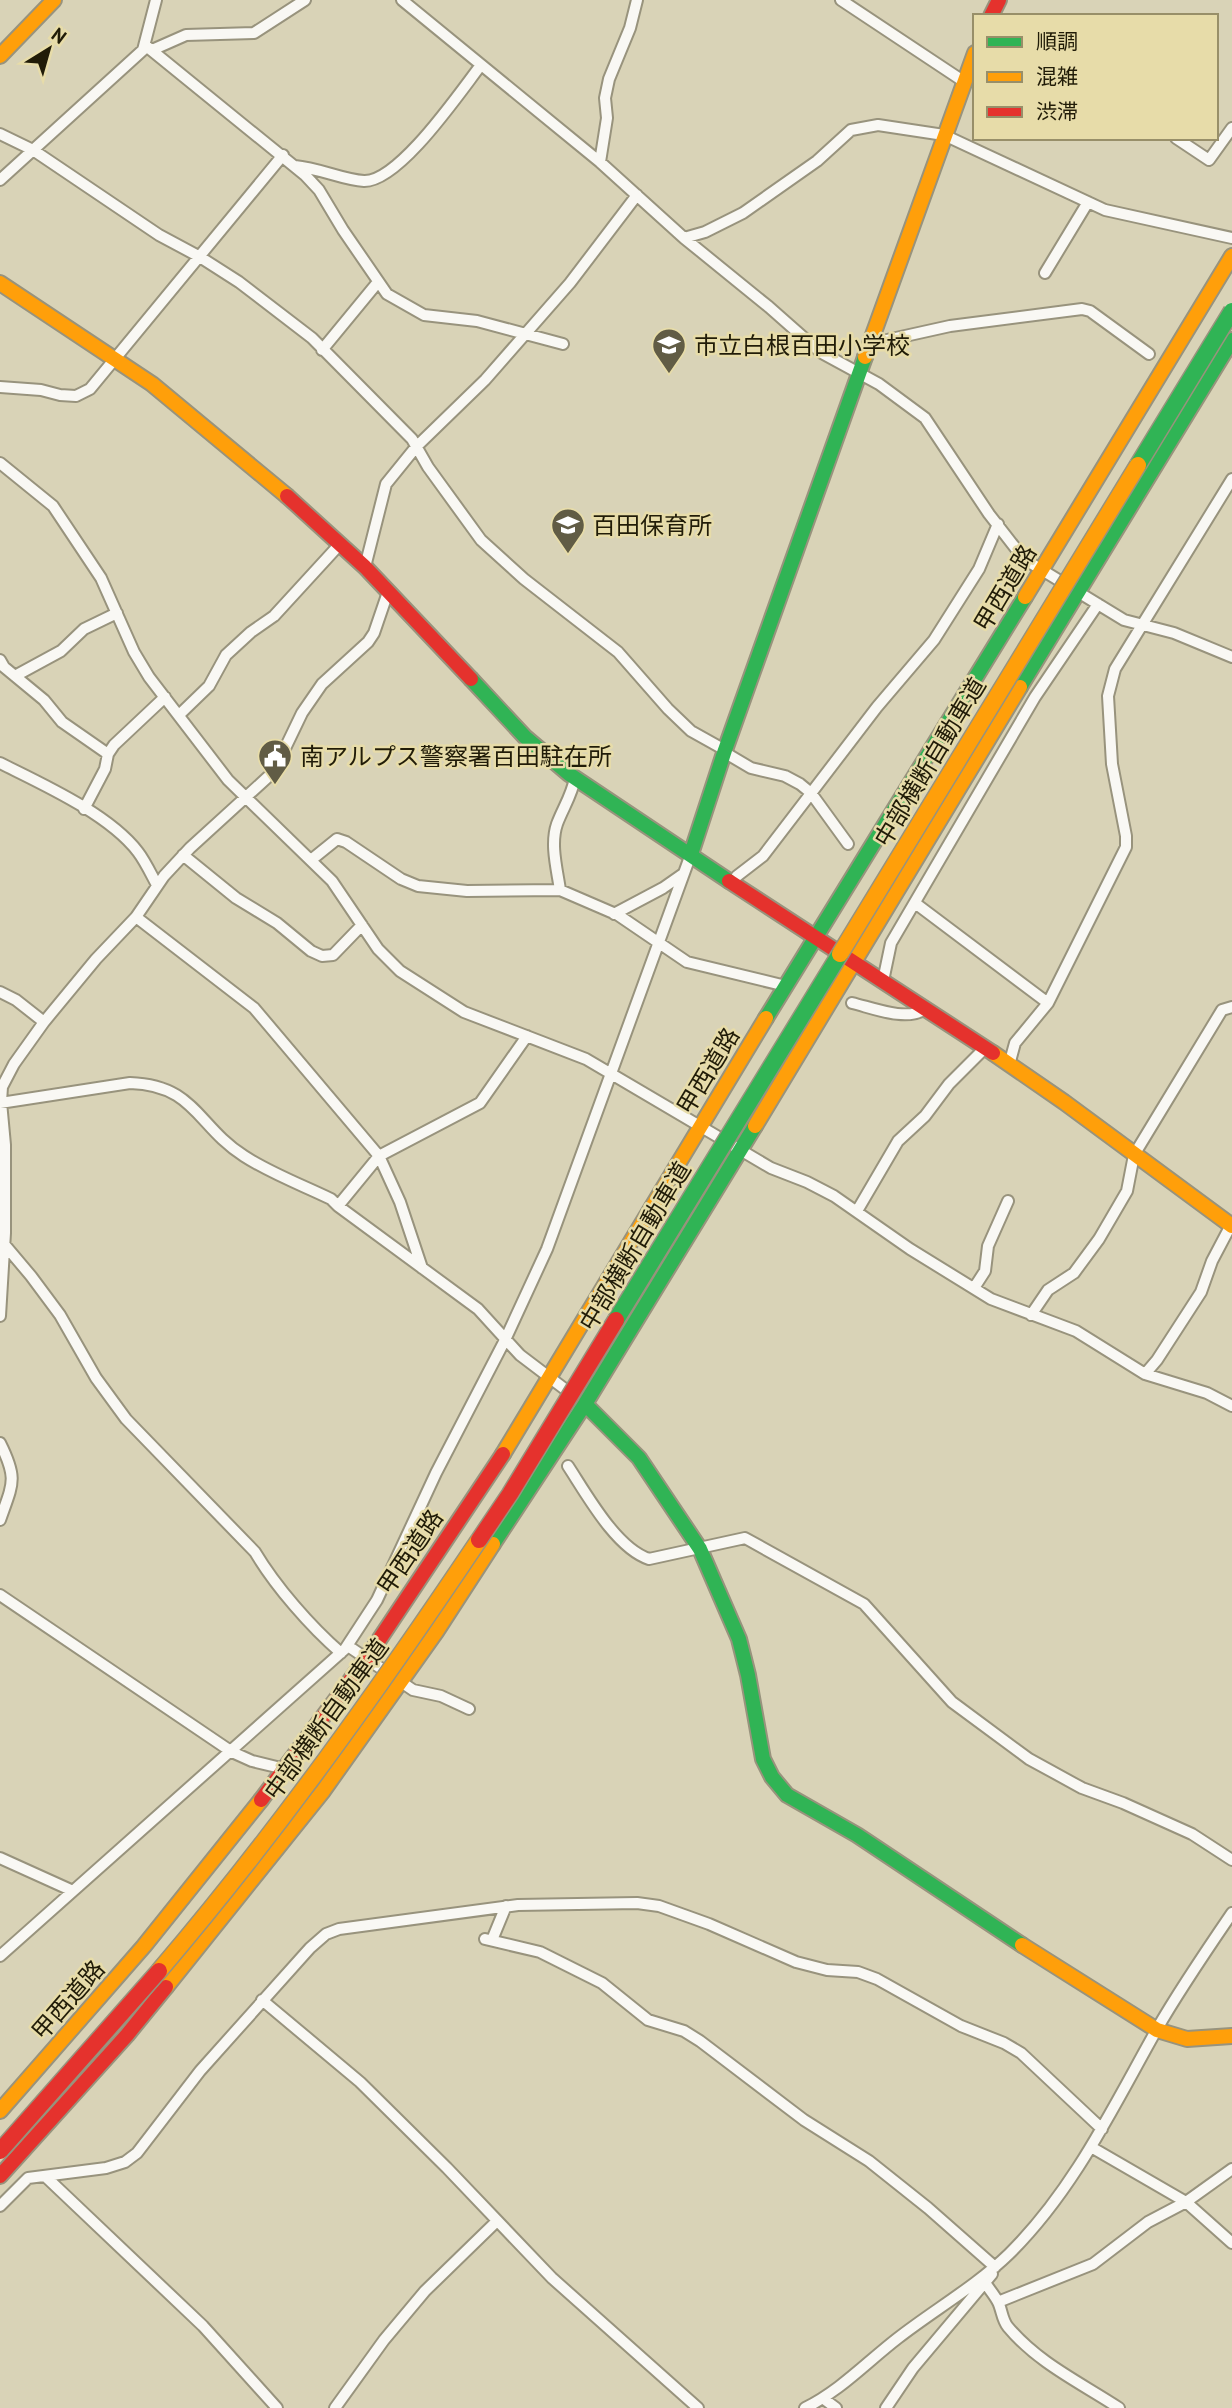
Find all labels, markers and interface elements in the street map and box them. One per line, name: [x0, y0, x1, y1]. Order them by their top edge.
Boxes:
north arrow: [14, 14, 84, 84]
legend: [973, 14, 1218, 140]
text: N: [47, 22, 71, 49]
text: 順調: [1036, 28, 1078, 55]
text: 混雑: [1036, 63, 1078, 90]
text: 渋滞: [1036, 98, 1078, 125]
school or university icon: 市立白根百田小学校: [650, 326, 688, 375]
place label: 市立白根百田小学校: [694, 330, 910, 361]
school or university icon: 百田保育所: [549, 506, 587, 555]
place label: 百田保育所: [592, 510, 712, 541]
street label: 甲西道路: [967, 539, 1043, 637]
street label: 中部横断自動車道: [867, 672, 993, 852]
public building icon: 南アルプス警察署百田駐在所: [256, 737, 294, 786]
place label: 南アルプス警察署百田駐在所: [300, 741, 612, 772]
street label: 甲西道路: [670, 1022, 746, 1120]
street label: 中部横断自動車道: [572, 1156, 698, 1336]
street label: 甲西道路: [370, 1504, 450, 1600]
street label: 中部横断自動車道: [257, 1632, 395, 1806]
street label: 甲西道路: [25, 1954, 111, 2046]

